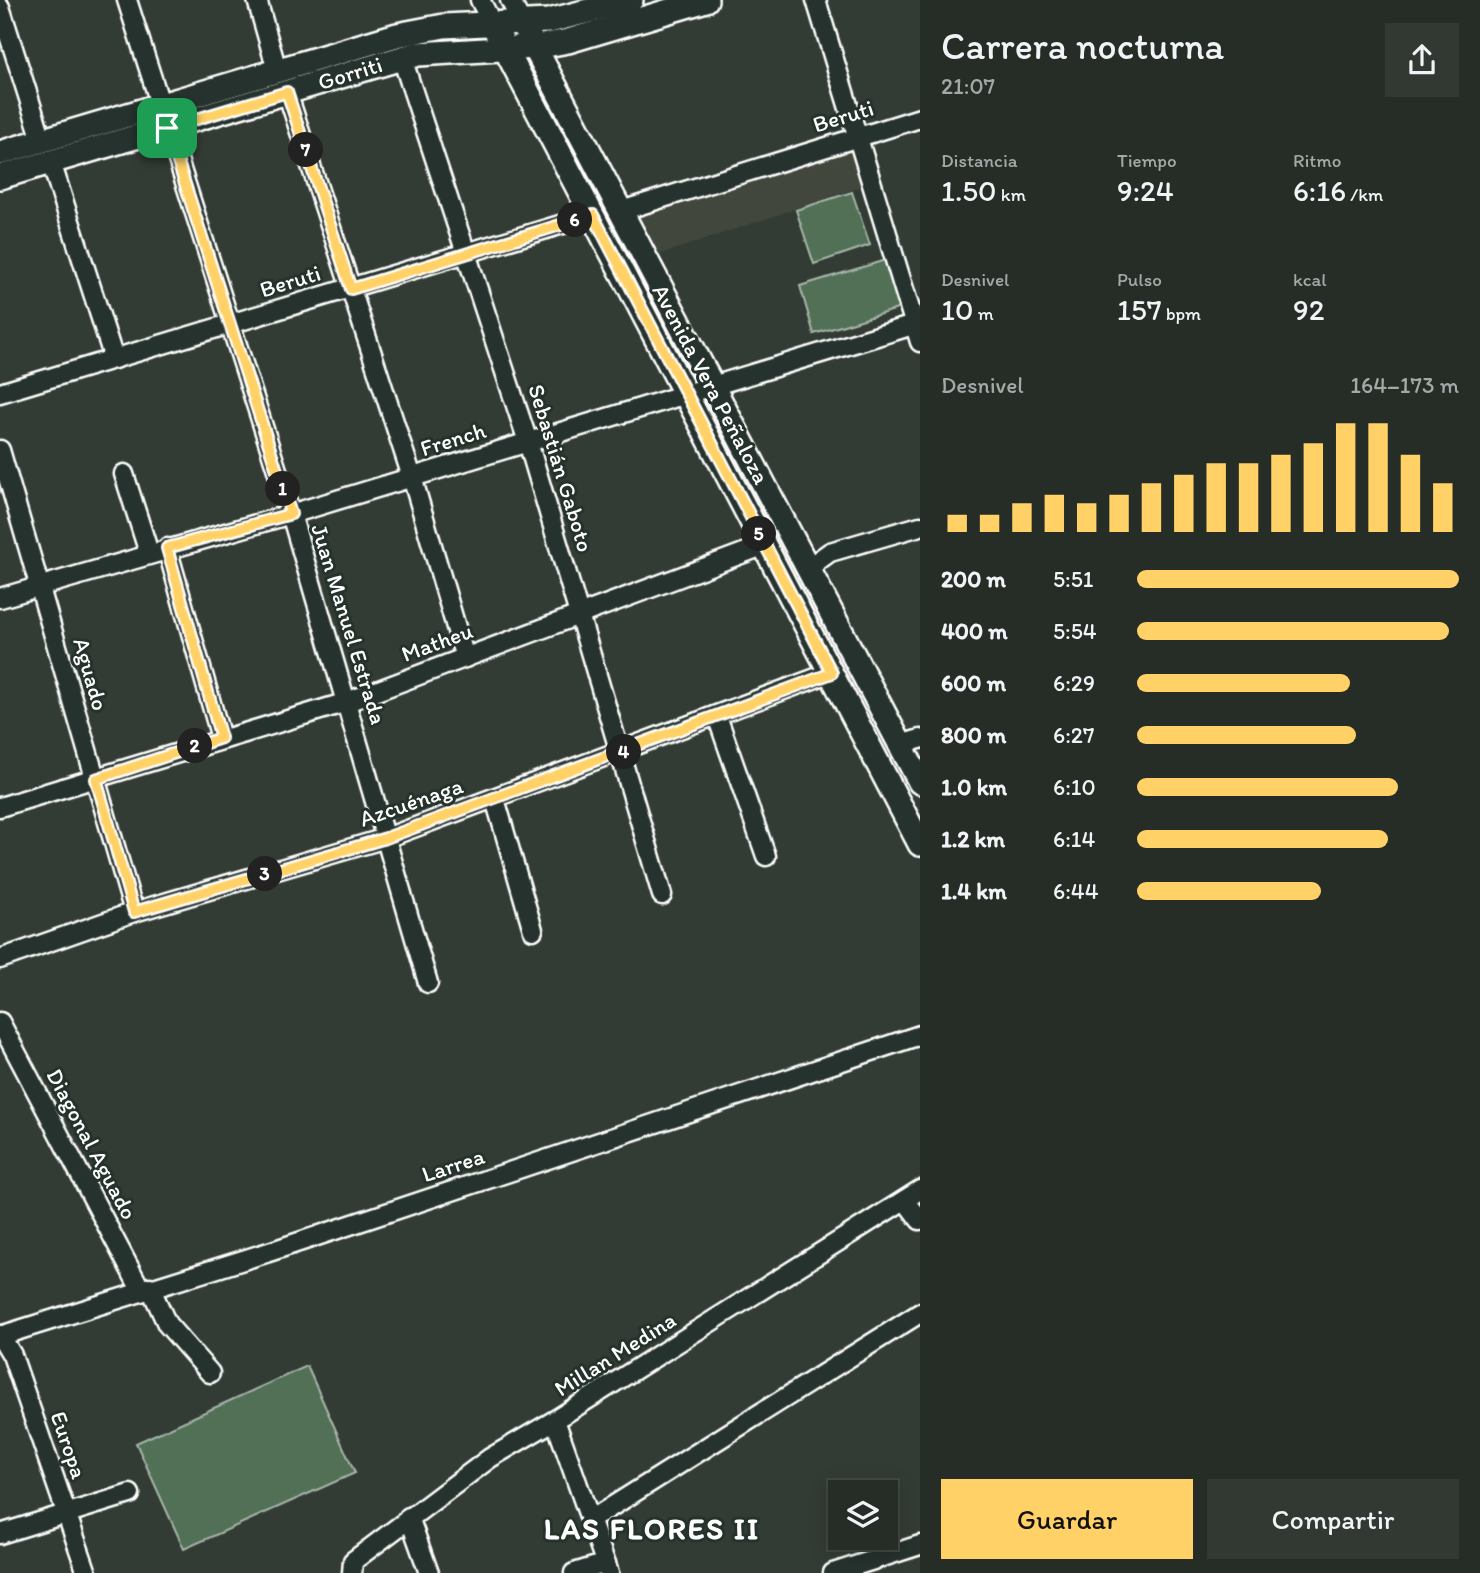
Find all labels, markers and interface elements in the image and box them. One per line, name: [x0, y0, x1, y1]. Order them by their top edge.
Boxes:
text: Carrera nocturna: [941, 23, 1224, 69]
button: share: [1385, 23, 1459, 97]
street label: Gorriti: [314, 50, 386, 96]
text: 21:07: [941, 72, 995, 100]
street label: Beruti: [809, 94, 877, 138]
pin: [137, 98, 197, 158]
icon: arrive: [148, 109, 186, 147]
pin: 7: [288, 132, 324, 168]
text: 7: [301, 138, 310, 161]
text: Distancia: [941, 149, 1018, 172]
text: Tiempo: [1117, 149, 1177, 172]
text: Ritmo: [1293, 149, 1341, 172]
text: 1.50: [941, 172, 997, 209]
text: 9:24: [1117, 172, 1174, 209]
text: 6:16: [1293, 172, 1346, 209]
text: km: [997, 183, 1026, 206]
text: /km: [1346, 183, 1383, 206]
pin: 6: [558, 202, 592, 238]
text: 6: [569, 208, 580, 231]
street label: Beruti: [256, 259, 324, 303]
text: Desnivel: [941, 268, 1009, 291]
text: Pulso: [1117, 268, 1162, 291]
text: kcal: [1293, 268, 1327, 291]
street label: Avenida Vera Peñaloza: [646, 279, 776, 489]
text: 10: [941, 291, 973, 328]
text: 157: [1117, 291, 1162, 328]
text: 92: [1293, 291, 1324, 328]
text: m: [973, 302, 994, 325]
text: bpm: [1162, 302, 1201, 325]
text: Desnivel: [941, 371, 1024, 399]
text: 164–173 m: [1350, 371, 1459, 399]
street label: Sebastián Gaboto: [522, 381, 600, 555]
street label: French: [417, 416, 490, 462]
pin: 1: [266, 472, 300, 506]
text: 1: [278, 477, 287, 500]
pin: 5: [742, 516, 776, 552]
street label: Juan Manuel Estrada: [305, 520, 393, 728]
text: 5: [754, 522, 763, 545]
text: 200 m: [941, 565, 1006, 593]
text: 5:51: [1053, 565, 1093, 593]
street label: Matheu: [397, 616, 477, 668]
text: 400 m: [941, 617, 1008, 645]
text: 5:54: [1053, 617, 1097, 645]
street label: Aguado: [67, 634, 115, 714]
text: 600 m: [941, 669, 1006, 697]
text: 6:29: [1053, 669, 1095, 697]
text: 800 m: [941, 721, 1006, 749]
text: 6:27: [1053, 721, 1094, 749]
pin: 2: [178, 728, 212, 764]
text: 2: [190, 734, 200, 757]
pin: 4: [606, 734, 642, 770]
text: 4: [618, 740, 629, 763]
street label: Azcuénaga: [356, 771, 467, 833]
text: 1.0 km: [941, 773, 1007, 801]
text: 6:10: [1053, 773, 1096, 801]
text: 1.2 km: [941, 825, 1005, 853]
text: 6:14: [1053, 825, 1095, 853]
pin: 3: [247, 856, 282, 892]
text: 3: [259, 862, 270, 885]
text: 1.4 km: [941, 877, 1007, 905]
text: 6:44: [1053, 877, 1098, 905]
street label: Diagonal Aguado: [40, 1064, 144, 1224]
street label: Larrea: [418, 1142, 488, 1188]
street label: Millan Medina: [549, 1306, 681, 1402]
street label: Europa: [44, 1408, 94, 1482]
button: Guardar: [941, 1479, 1193, 1559]
button: Compartir: [1207, 1479, 1459, 1559]
map controls: [828, 1480, 898, 1550]
button: layers: [828, 1480, 898, 1550]
district label: LAS FLORES II: [544, 1510, 760, 1547]

